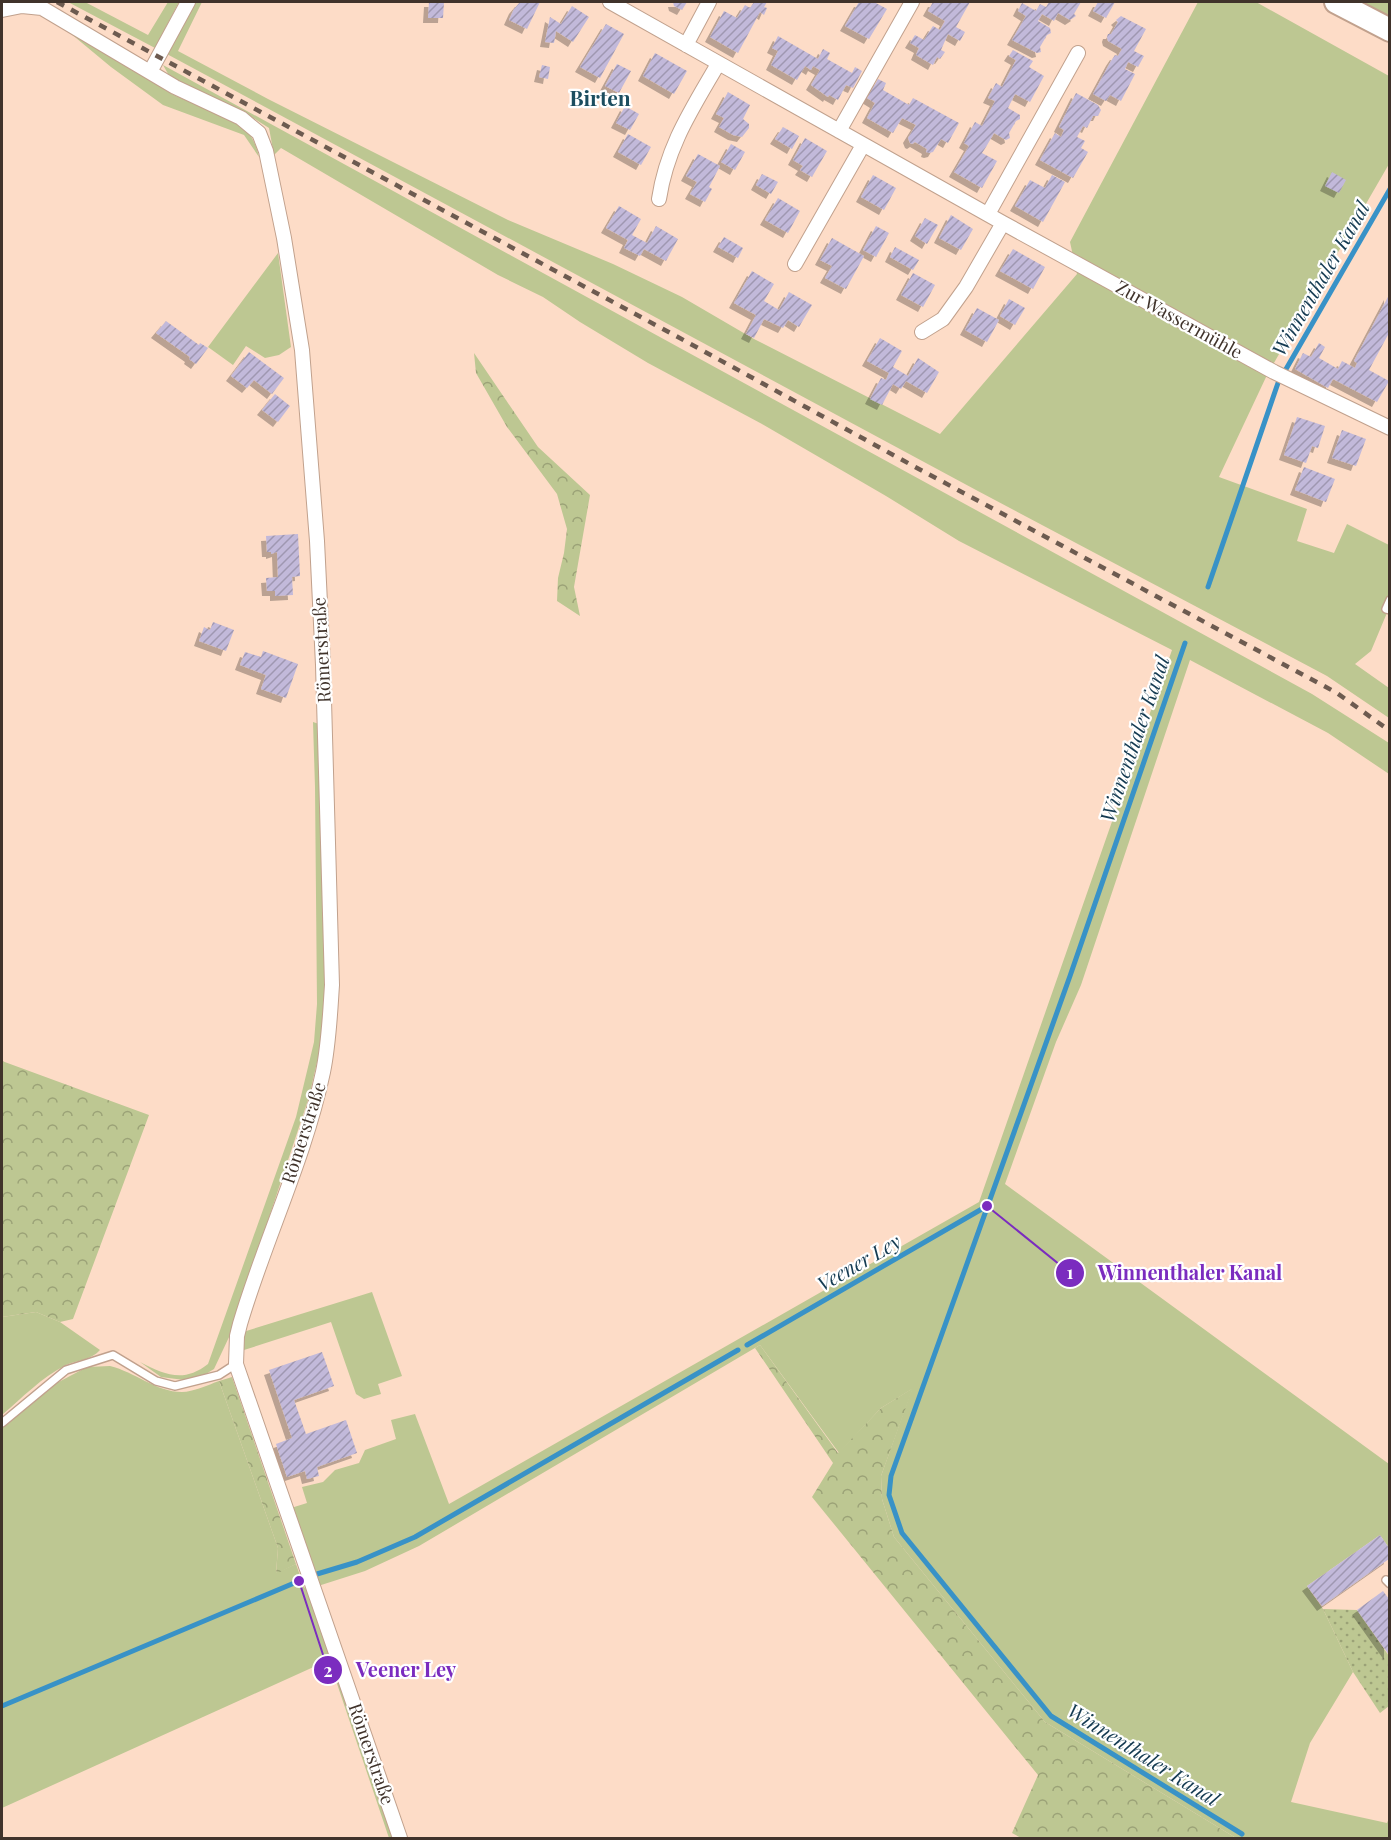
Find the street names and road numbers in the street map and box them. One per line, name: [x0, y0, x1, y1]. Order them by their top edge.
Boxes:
street label: Zur Wassermühle: [1112, 274, 1247, 364]
street label: Römerstraße: [306, 597, 336, 703]
street label: Römerstraße: [275, 1079, 331, 1187]
street label: Römerstraße: [343, 1700, 400, 1808]

